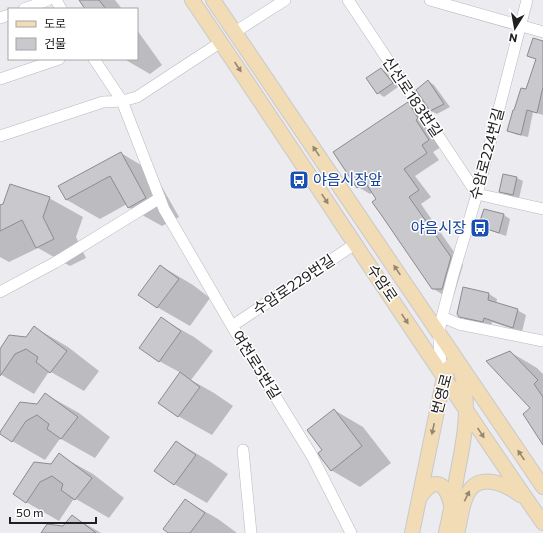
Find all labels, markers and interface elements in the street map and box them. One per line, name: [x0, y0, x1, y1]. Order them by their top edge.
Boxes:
legend: [8, 8, 138, 60]
north arrow: [495, 8, 535, 48]
text: 도로: [44, 16, 66, 30]
text: N: [508, 31, 518, 45]
text: 건물: [44, 36, 66, 50]
street label: 신선로183번길: [379, 53, 446, 140]
one-way arrow: [234, 62, 242, 72]
street label: 수암로224번길: [465, 106, 507, 202]
one-way arrow: [312, 146, 320, 156]
bus stop icon: 야음시장앞: [288, 169, 310, 191]
place label: 야음시장앞: [313, 170, 382, 188]
one-way arrow: [321, 194, 329, 204]
bus stop icon: 야음시장: [469, 217, 491, 239]
place label: 야음시장: [411, 218, 466, 236]
street label: 수암로229번길: [249, 250, 338, 318]
street label: 수암로: [364, 260, 402, 305]
one-way arrow: [393, 265, 401, 275]
one-way arrow: [401, 313, 409, 324]
street label: 여천로5번길: [229, 327, 285, 402]
street label: 번영로: [427, 371, 455, 416]
one-way arrow: [430, 423, 436, 435]
one-way arrow: [477, 428, 485, 438]
one-way arrow: [517, 450, 525, 460]
one-way arrow: [464, 490, 470, 501]
scale bar: [10, 499, 96, 525]
text: 50 m: [16, 505, 44, 519]

